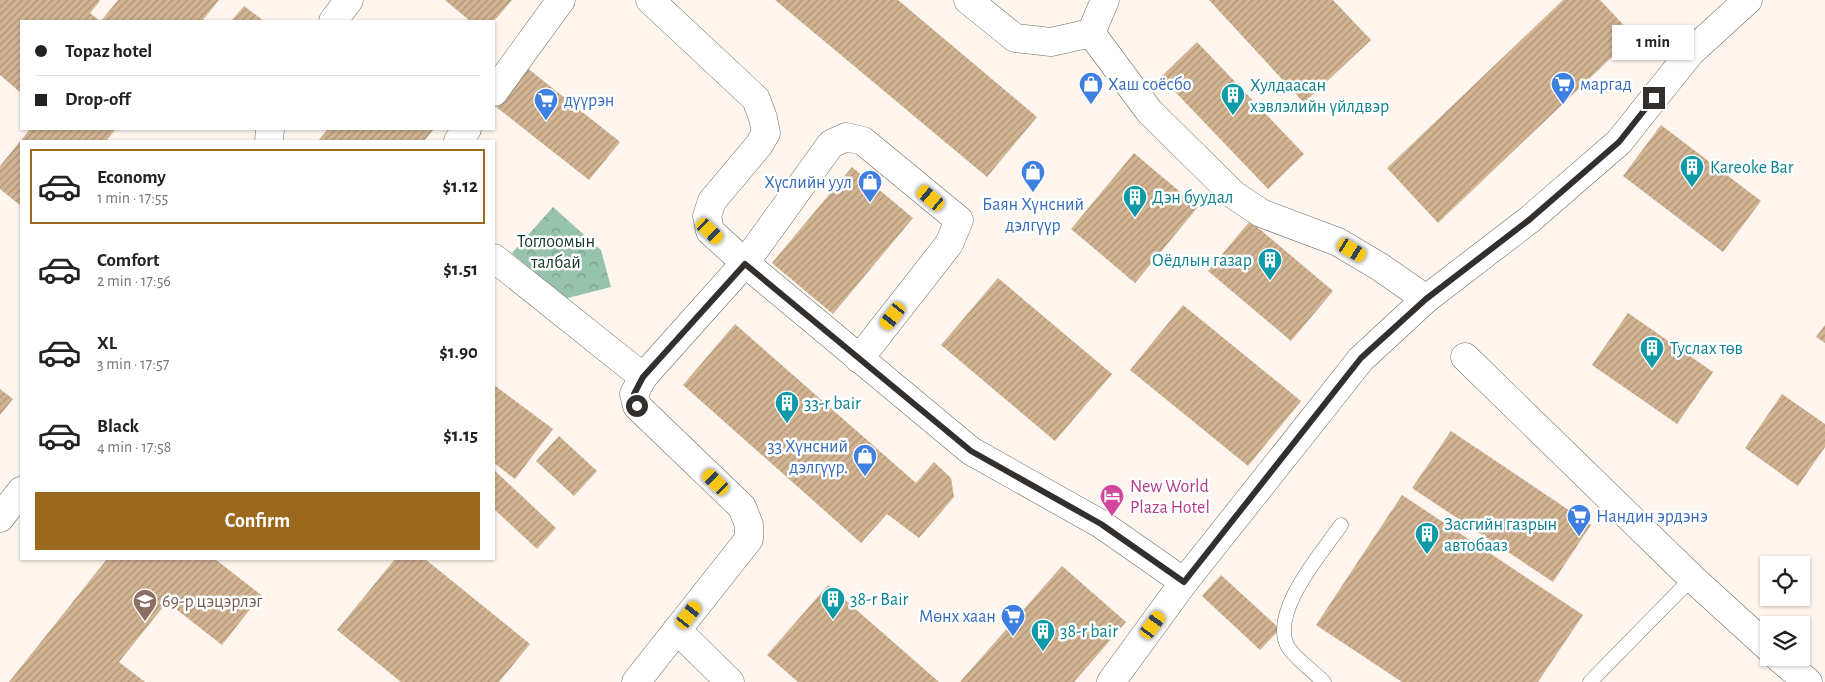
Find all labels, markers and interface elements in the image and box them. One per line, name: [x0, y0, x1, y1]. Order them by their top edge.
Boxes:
callout: 1 min: [1613, 26, 1695, 61]
text: 1 min: [1636, 34, 1670, 50]
text: Topaz hotel: [65, 42, 152, 61]
shop icon: Хаш соёсбо: [1078, 71, 1104, 105]
supermarket icon: маргад: [1550, 71, 1576, 105]
place label: Хаш соёсбо: [1108, 75, 1192, 94]
place label: маргад: [1580, 76, 1632, 94]
place label: Хулдаасан хэвлэлийн үйлдвэр: [1250, 77, 1389, 116]
building icon: Хулдаасан хэвлэлийн үйлдвэр: [1220, 82, 1246, 116]
supermarket icon: дүүрэн: [533, 87, 559, 121]
route end: [1643, 87, 1665, 109]
text: Drop-off: [65, 90, 130, 109]
place label: дүүрэн: [564, 92, 614, 110]
building icon: Kareoke Bar: [1679, 154, 1705, 188]
shop icon: Баян Хүнсний дэлгүүр: [1020, 159, 1046, 193]
place label: Kareoke Bar: [1710, 159, 1794, 177]
icon: car: [37, 164, 82, 209]
text: Economy: [97, 168, 166, 187]
shop icon: Хүслийн уул: [857, 169, 883, 203]
place label: Хүслийн уул: [764, 174, 852, 192]
text: $1.12: [442, 177, 478, 196]
car: [914, 183, 947, 213]
building icon: Дэн буудал: [1122, 184, 1148, 218]
place label: Дэн буудал: [1152, 188, 1233, 207]
text: 1 min · 17:55: [97, 190, 168, 206]
place label: Баян Хүнсний дэлгүүр: [982, 196, 1084, 235]
car: [693, 215, 726, 247]
park label: Тоглоомын талбай: [517, 233, 595, 272]
car: [1335, 236, 1368, 264]
icon: car: [37, 247, 82, 292]
building icon: Оёдлын газар: [1257, 247, 1283, 281]
text: Comfort: [97, 251, 159, 270]
place label: Оёдлын газар: [1152, 252, 1252, 270]
text: $1.51: [443, 260, 478, 279]
text: 2 min · 17:56: [97, 273, 171, 289]
car: [877, 300, 908, 332]
icon: car: [37, 330, 82, 375]
text: XL: [97, 334, 117, 353]
building icon: Туслах төв: [1639, 335, 1665, 369]
place label: Туслах төв: [1670, 340, 1743, 358]
text: $1.90: [439, 343, 478, 362]
text: 3 min · 17:57: [97, 356, 169, 372]
building icon: 33-r bair: [774, 390, 800, 424]
route start: [626, 395, 648, 417]
place label: 33-r bair: [804, 395, 861, 413]
icon: car: [37, 413, 82, 458]
text: Black: [97, 417, 139, 436]
text: $1.15: [443, 426, 478, 445]
place label: 33 Хүнсний дэлгүүр.: [767, 438, 848, 477]
text: 4 min · 17:58: [97, 439, 171, 455]
shop icon: 33 Хүнсний дэлгүүр.: [852, 443, 878, 477]
car: [699, 466, 732, 498]
place label: New World Plaza Hotel: [1130, 478, 1210, 517]
hotel icon: New World Plaza Hotel: [1099, 483, 1125, 517]
button: Confirm: [35, 492, 480, 550]
supermarket icon: Нандин эрдэнэ: [1566, 503, 1592, 537]
place label: Нандин эрдэнэ: [1596, 508, 1708, 526]
place label: Засгийн газрын автобааз: [1444, 516, 1557, 555]
building icon: Засгийн газрын автобааз: [1414, 521, 1440, 555]
map controls: [1760, 556, 1810, 666]
button: locate: [1760, 556, 1810, 606]
building icon: 38-r Bair: [820, 586, 846, 620]
school or university icon: 69-р цэцэрлэг: [132, 588, 158, 622]
place label: 38-r Bair: [850, 591, 909, 609]
place label: 69-р цэцэрлэг: [162, 593, 263, 611]
car: [673, 599, 704, 631]
supermarket icon: Мөнх хаан: [1000, 603, 1026, 637]
place label: Мөнх хаан: [919, 608, 996, 626]
car: [1138, 608, 1167, 642]
button: layers: [1760, 616, 1810, 666]
building icon: 38-r bair: [1030, 618, 1056, 652]
place label: 38-r bair: [1060, 623, 1118, 641]

